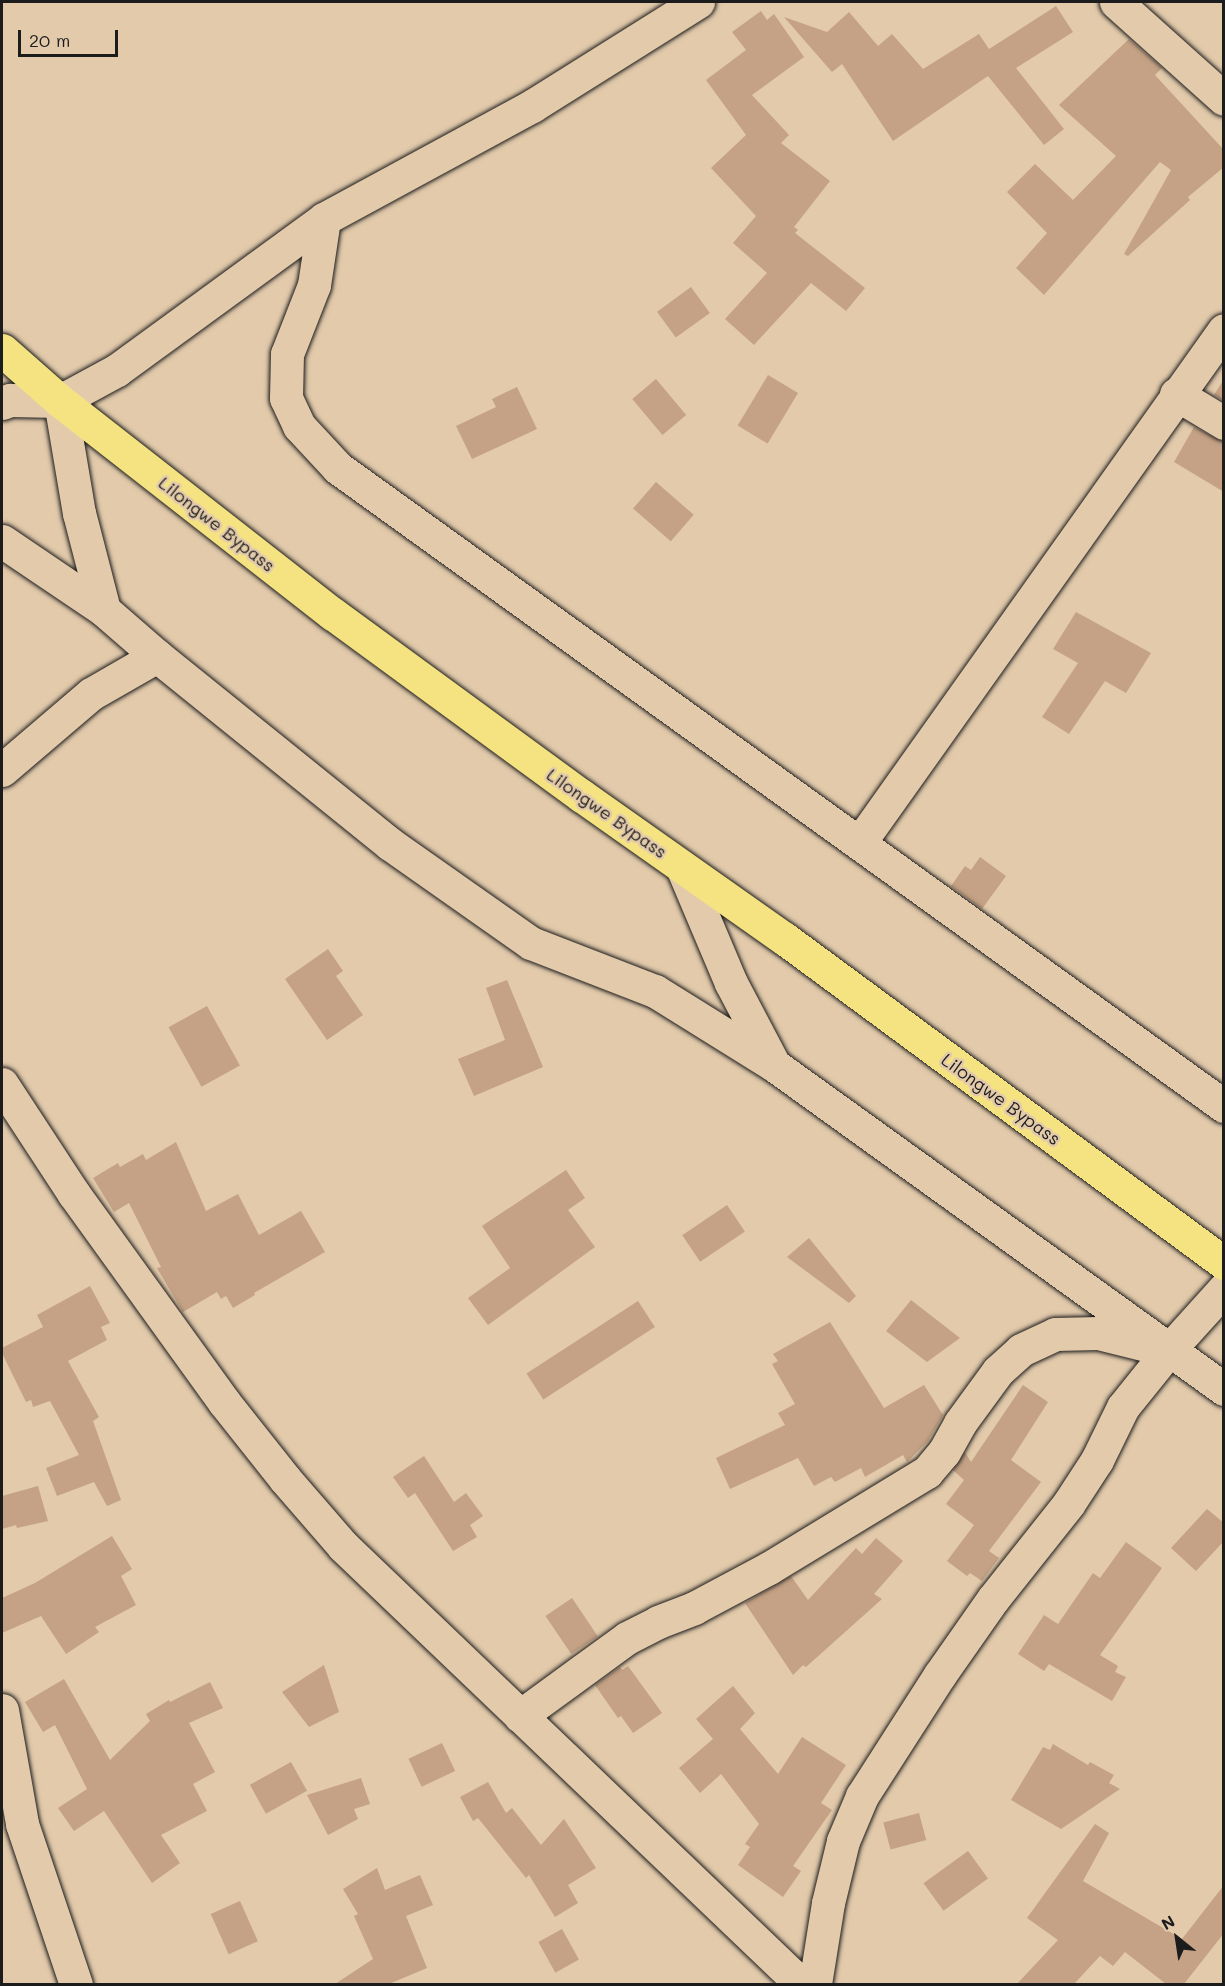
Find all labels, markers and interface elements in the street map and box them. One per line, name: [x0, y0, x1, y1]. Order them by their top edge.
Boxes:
scale bar: [21, 18, 122, 56]
text: 20 m: [29, 28, 70, 52]
street label: Lilongwe Bypass: [154, 472, 280, 576]
street label: Lilongwe Bypass: [543, 763, 671, 863]
street label: Lilongwe Bypass: [937, 1049, 1065, 1149]
north arrow: [1147, 1908, 1207, 1968]
text: N: [1157, 1910, 1178, 1934]

